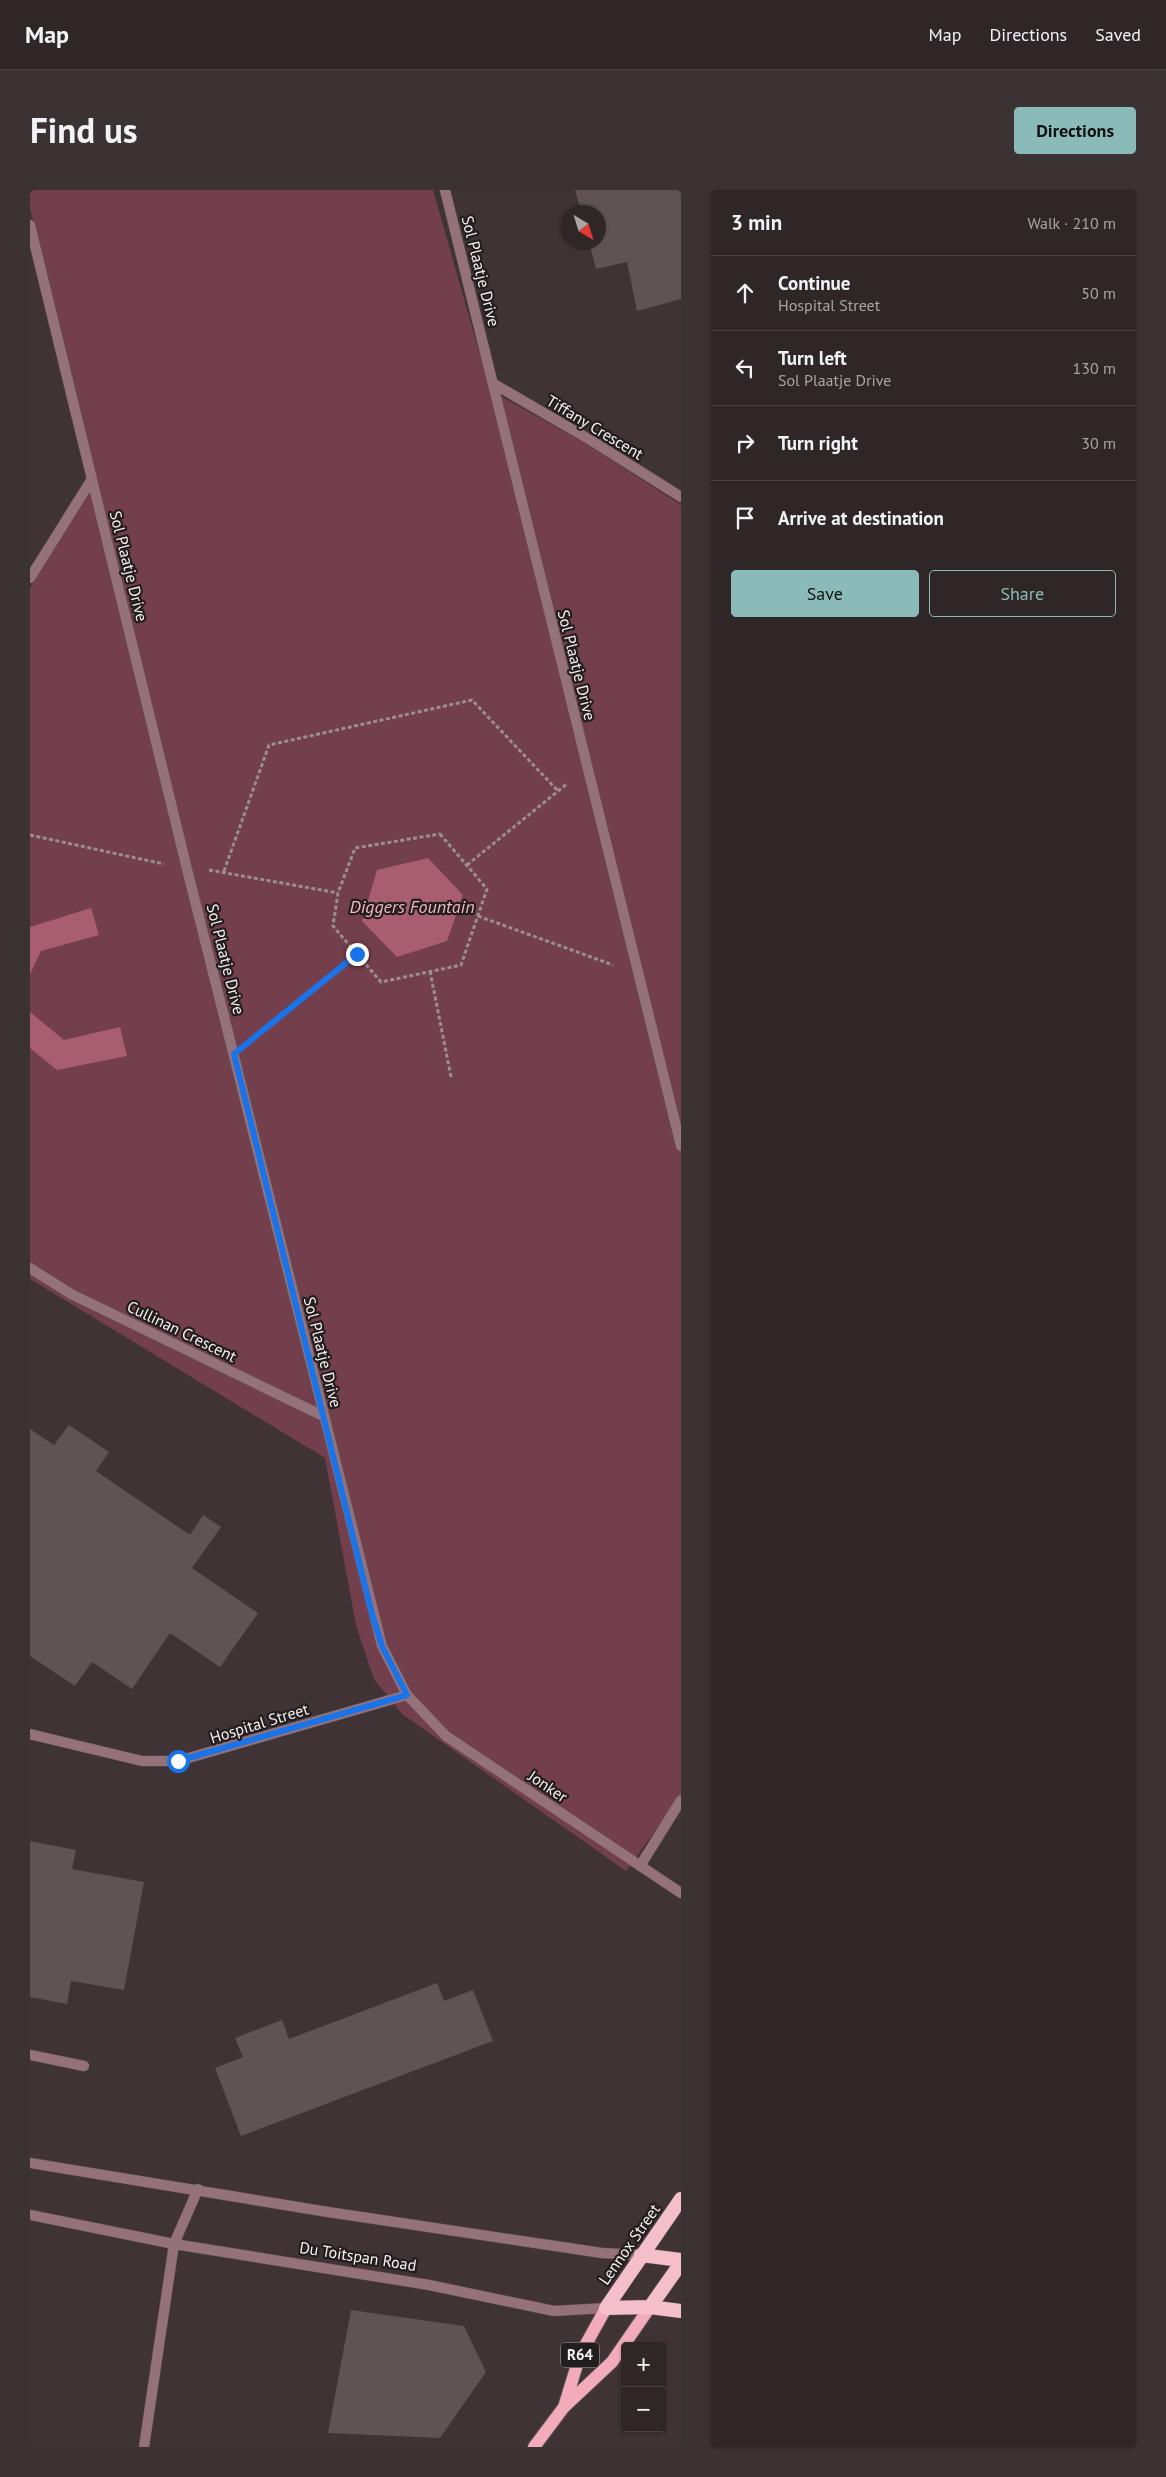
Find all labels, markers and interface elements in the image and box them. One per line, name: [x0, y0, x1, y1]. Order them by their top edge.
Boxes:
text: Map: [25, 19, 69, 50]
text: Map: [929, 23, 961, 46]
text: Directions: [989, 23, 1067, 46]
text: Saved: [1095, 23, 1141, 46]
text: Find us: [30, 107, 138, 153]
button: Directions: [1014, 107, 1136, 154]
north arrow: [561, 205, 606, 250]
text: 3 min: [731, 209, 782, 236]
text: Walk · 210 m: [1027, 213, 1116, 233]
street label: Sol Plaatje Drive: [458, 214, 504, 328]
text: Continue: [778, 271, 850, 295]
icon: ahead: [731, 279, 759, 307]
text: 50 m: [1081, 283, 1116, 303]
text: Hospital Street: [778, 295, 880, 315]
text: Turn left: [778, 346, 847, 370]
icon: left: [731, 354, 759, 382]
text: 130 m: [1073, 358, 1116, 378]
text: Sol Plaatje Drive: [778, 370, 891, 390]
street label: Tiffany Crescent: [543, 390, 648, 464]
icon: right: [731, 429, 759, 457]
text: Turn right: [778, 431, 858, 455]
text: 30 m: [1081, 433, 1116, 453]
icon: arrive: [731, 504, 759, 532]
text: Arrive at destination: [778, 506, 944, 530]
street label: Sol Plaatje Drive: [106, 509, 152, 623]
button: Save: [731, 570, 919, 617]
button: Share: [929, 570, 1116, 617]
street label: Sol Plaatje Drive: [554, 608, 600, 722]
water label: Diggers Fountain: [349, 895, 475, 918]
street label: Sol Plaatje Drive: [203, 902, 249, 1016]
route end: [346, 943, 369, 966]
street label: Sol Plaatje Drive: [300, 1295, 346, 1409]
street label: Cullinan Crescent: [124, 1296, 240, 1366]
street label: Hospital Street: [207, 1698, 311, 1748]
route start: [167, 1750, 190, 1773]
street label: Jonker: [524, 1765, 572, 1807]
street label: Lennox Street: [594, 2199, 664, 2288]
street label: Du Toitspan Road: [298, 2237, 418, 2275]
road number: R64: [561, 2342, 599, 2368]
map controls: [621, 2342, 666, 2432]
button: +: [621, 2342, 666, 2387]
button: −: [621, 2387, 666, 2432]

